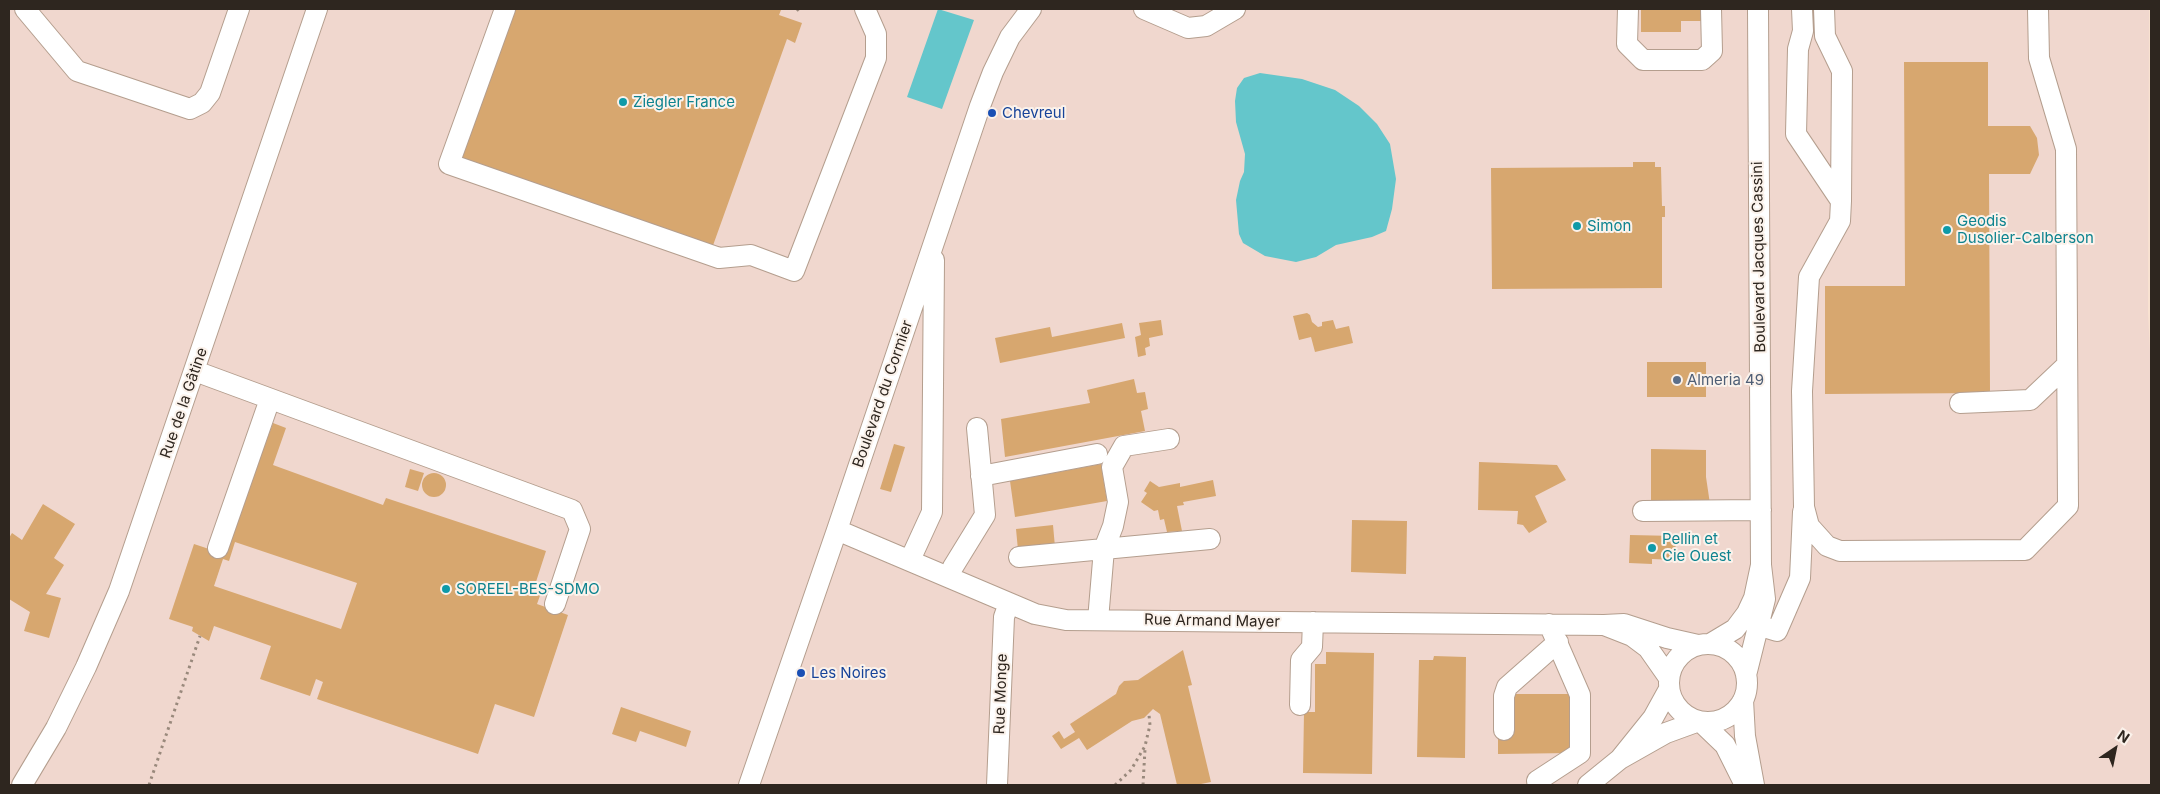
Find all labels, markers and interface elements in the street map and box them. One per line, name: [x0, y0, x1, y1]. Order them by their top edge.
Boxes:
place label: Ziegler France: [633, 93, 735, 111]
marker: Ziegler France: [617, 96, 629, 108]
place label: Chevreul: [1002, 104, 1065, 122]
marker: Chevreul: [986, 107, 998, 119]
street label: Boulevard Jacques Cassini: [1748, 161, 1770, 353]
place label: Geodis Dusolier-Calberson: [1957, 212, 2094, 247]
place label: Simon: [1587, 217, 1631, 235]
marker: Simon: [1571, 220, 1583, 232]
marker: Geodis Dusolier-Calberson: [1941, 224, 1953, 236]
street label: Boulevard du Cormier: [849, 318, 917, 470]
street label: Rue de la Gâtine: [157, 345, 211, 461]
place label: Almeria 49: [1687, 371, 1764, 389]
marker: Almeria 49: [1671, 374, 1683, 386]
place label: Pellin et Cie Ouest: [1662, 530, 1731, 565]
marker: Pellin et Cie Ouest: [1646, 542, 1658, 554]
place label: SOREEL-BES-SDMO: [456, 580, 600, 598]
marker: SOREEL-BES-SDMO: [440, 583, 452, 595]
street label: Rue Armand Mayer: [1144, 611, 1280, 631]
street label: Rue Monge: [991, 653, 1011, 735]
place label: Les Noires: [811, 664, 886, 682]
marker: Les Noires: [795, 667, 807, 679]
north arrow: [2090, 724, 2140, 774]
text: N: [2114, 726, 2133, 746]

